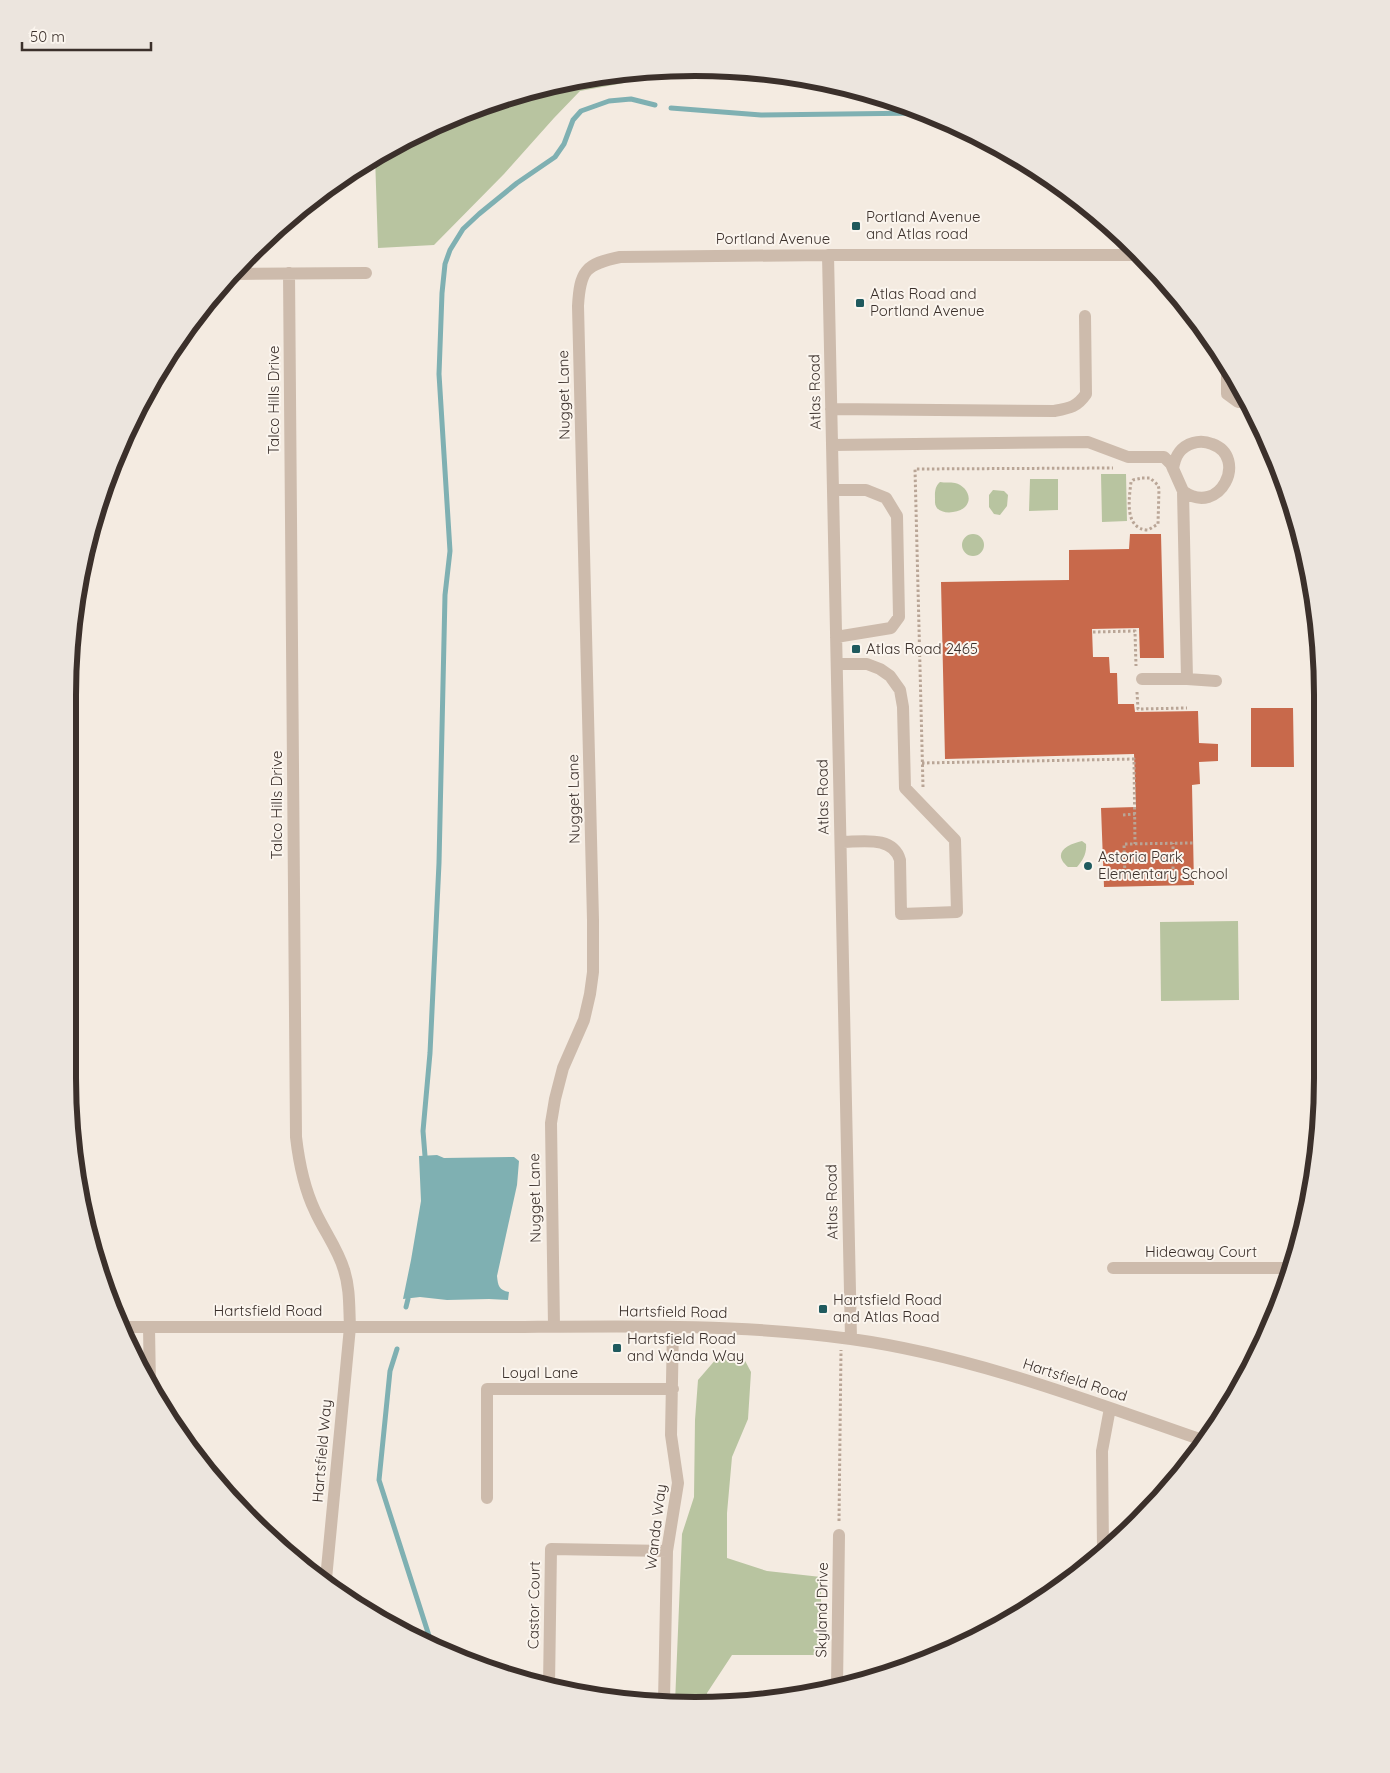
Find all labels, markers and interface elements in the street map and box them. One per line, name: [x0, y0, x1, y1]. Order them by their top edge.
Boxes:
scale bar: [22, 20, 151, 52]
text: 50 m: [30, 27, 65, 46]
place label: Portland Avenue and Atlas road: [866, 207, 980, 243]
marker: Portland Avenue and Atlas road: [850, 220, 862, 232]
street label: Portland Avenue: [716, 229, 830, 248]
place label: Atlas Road and Portland Avenue: [870, 284, 984, 320]
marker: Atlas Road and Portland Avenue: [854, 297, 866, 309]
street label: Talco Hills Drive: [264, 345, 283, 455]
street label: Nugget Lane: [553, 350, 574, 440]
street label: Atlas Road: [804, 354, 825, 430]
place label: Atlas Road 2465: [866, 639, 978, 658]
marker: Atlas Road 2465: [850, 643, 862, 655]
street label: Talco Hills Drive: [267, 750, 286, 860]
street label: Nugget Lane: [563, 754, 584, 844]
street label: Atlas Road: [812, 759, 833, 835]
place label: Astoria Park Elementary School: [1098, 847, 1228, 883]
marker: Astoria Park Elementary School: [1082, 860, 1094, 872]
street label: Nugget Lane: [524, 1153, 545, 1243]
street label: Atlas Road: [821, 1164, 842, 1240]
street label: Hideaway Court: [1145, 1242, 1257, 1261]
place label: Hartsfield Road and Atlas Road: [833, 1290, 942, 1326]
street label: Hartsfield Road: [214, 1301, 322, 1320]
street label: Hartsfield Road: [618, 1301, 728, 1322]
marker: Hartsfield Road and Atlas Road: [817, 1303, 829, 1315]
place label: Hartsfield Road and Wanda Way: [627, 1329, 744, 1365]
marker: Hartsfield Road and Wanda Way: [611, 1342, 623, 1354]
street label: Hartsfield Road: [1020, 1354, 1130, 1405]
street label: Loyal Lane: [502, 1363, 578, 1382]
street label: Hartsfield Way: [308, 1399, 335, 1503]
street label: Wanda Way: [641, 1483, 670, 1571]
street label: Castor Court: [523, 1561, 544, 1649]
street label: Skyland Drive: [811, 1562, 832, 1658]

